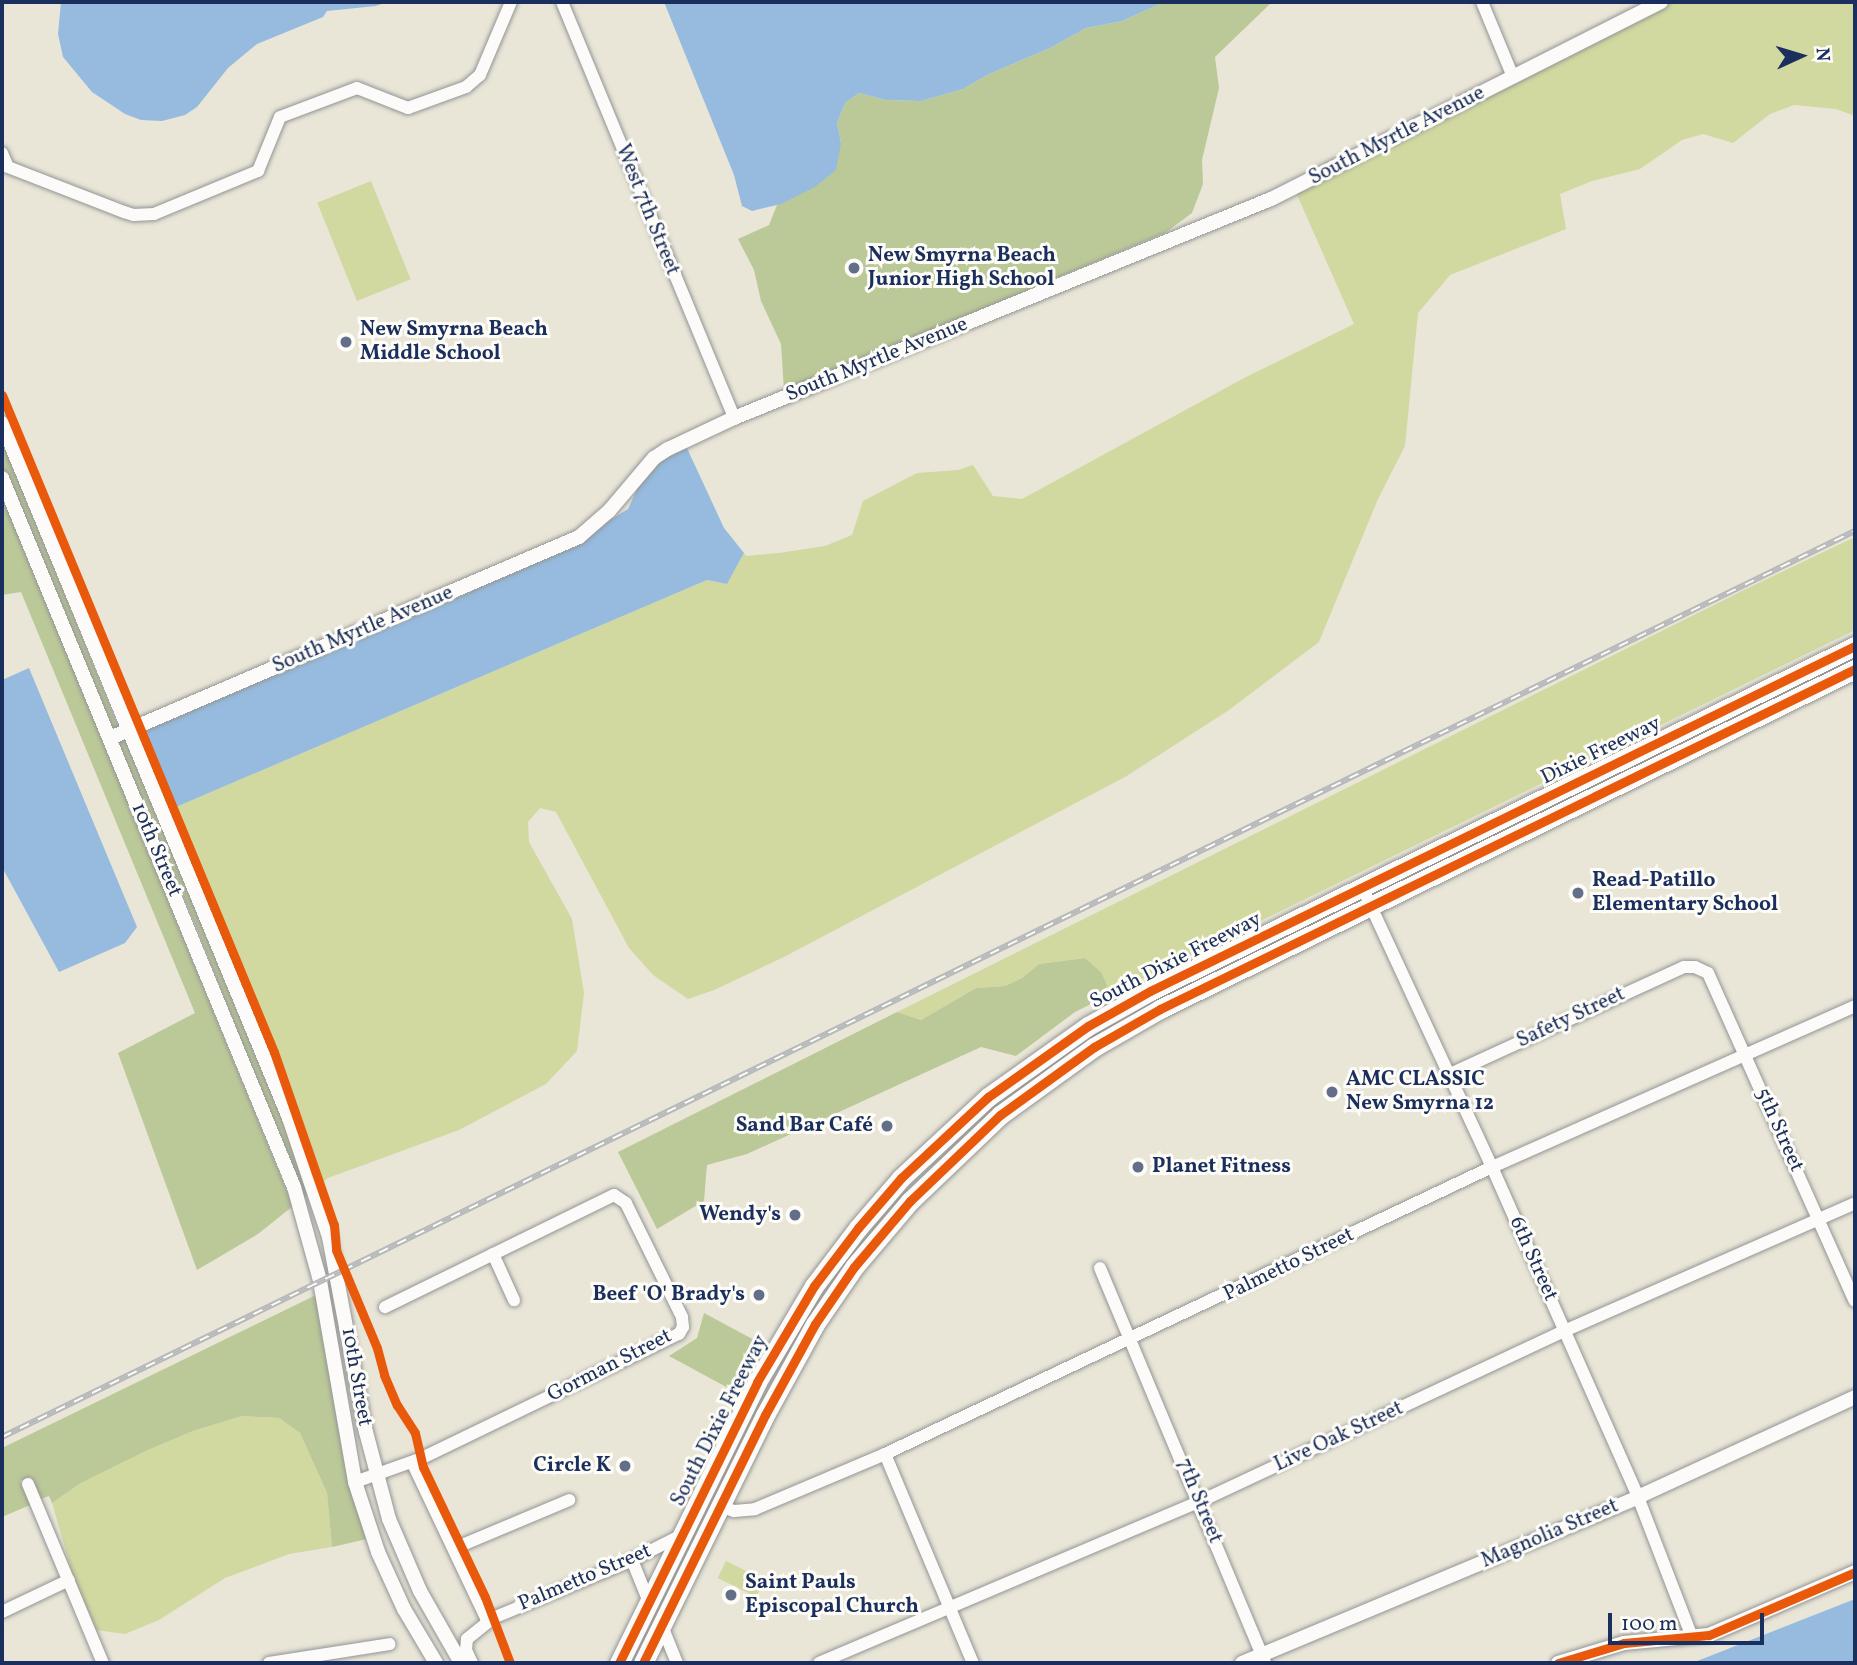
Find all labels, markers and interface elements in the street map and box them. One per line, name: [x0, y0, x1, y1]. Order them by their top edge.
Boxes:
north arrow: [1766, 21, 1836, 91]
text: N: [1808, 47, 1835, 62]
street label: South Myrtle Avenue: [1305, 81, 1489, 191]
street label: West 7th Street: [609, 141, 685, 279]
place label: New Smyrna Beach Junior High School: [868, 243, 1056, 293]
marker: New Smyrna Beach Junior High School: [846, 260, 862, 276]
street label: South Myrtle Avenue: [782, 312, 972, 408]
place label: New Smyrna Beach Middle School: [360, 317, 548, 367]
marker: New Smyrna Beach Middle School: [338, 334, 354, 350]
street label: South Myrtle Avenue: [269, 581, 457, 679]
street label: Dixie Freeway: [1537, 711, 1665, 791]
street label: 10th Street: [125, 799, 187, 901]
place label: Read-Patillo Elementary School: [1592, 868, 1778, 918]
marker: Read-Patillo Elementary School: [1570, 885, 1586, 901]
street label: South Dixie Freeway: [1086, 907, 1266, 1015]
street label: Safety Street: [1513, 982, 1629, 1054]
place label: AMC CLASSIC New Smyrna 12: [1346, 1067, 1494, 1117]
marker: AMC CLASSIC New Smyrna 12: [1324, 1084, 1340, 1100]
street label: 5th Street: [1749, 1084, 1809, 1176]
place label: Sand Bar Café: [736, 1113, 873, 1139]
marker: Sand Bar Café: [879, 1118, 895, 1134]
place label: Planet Fitness: [1152, 1154, 1291, 1180]
marker: Planet Fitness: [1130, 1159, 1146, 1175]
place label: Wendy's: [699, 1202, 781, 1228]
marker: Wendy's: [787, 1207, 803, 1223]
street label: 6th Street: [1503, 1213, 1563, 1305]
street label: Palmetto Street: [1220, 1223, 1358, 1307]
place label: Beef 'O' Brady's: [594, 1282, 745, 1308]
marker: Beef 'O' Brady's: [751, 1287, 767, 1303]
street label: Gorman Street: [544, 1324, 676, 1408]
street label: 10th Street: [335, 1326, 377, 1428]
street label: South Dixie Freeway: [666, 1331, 774, 1511]
street label: Live Oak Street: [1270, 1396, 1408, 1478]
place label: Circle K: [533, 1453, 611, 1479]
street label: 7th Street: [1171, 1455, 1227, 1547]
marker: Circle K: [617, 1458, 633, 1474]
street label: Magnolia Street: [1478, 1494, 1622, 1574]
street label: Palmetto Street: [515, 1539, 655, 1617]
place label: Saint Pauls Episcopal Church: [745, 1570, 919, 1620]
marker: Saint Pauls Episcopal Church: [723, 1587, 739, 1603]
scale bar: [1612, 1598, 1768, 1642]
text: 100 m: [1621, 1610, 1678, 1639]

